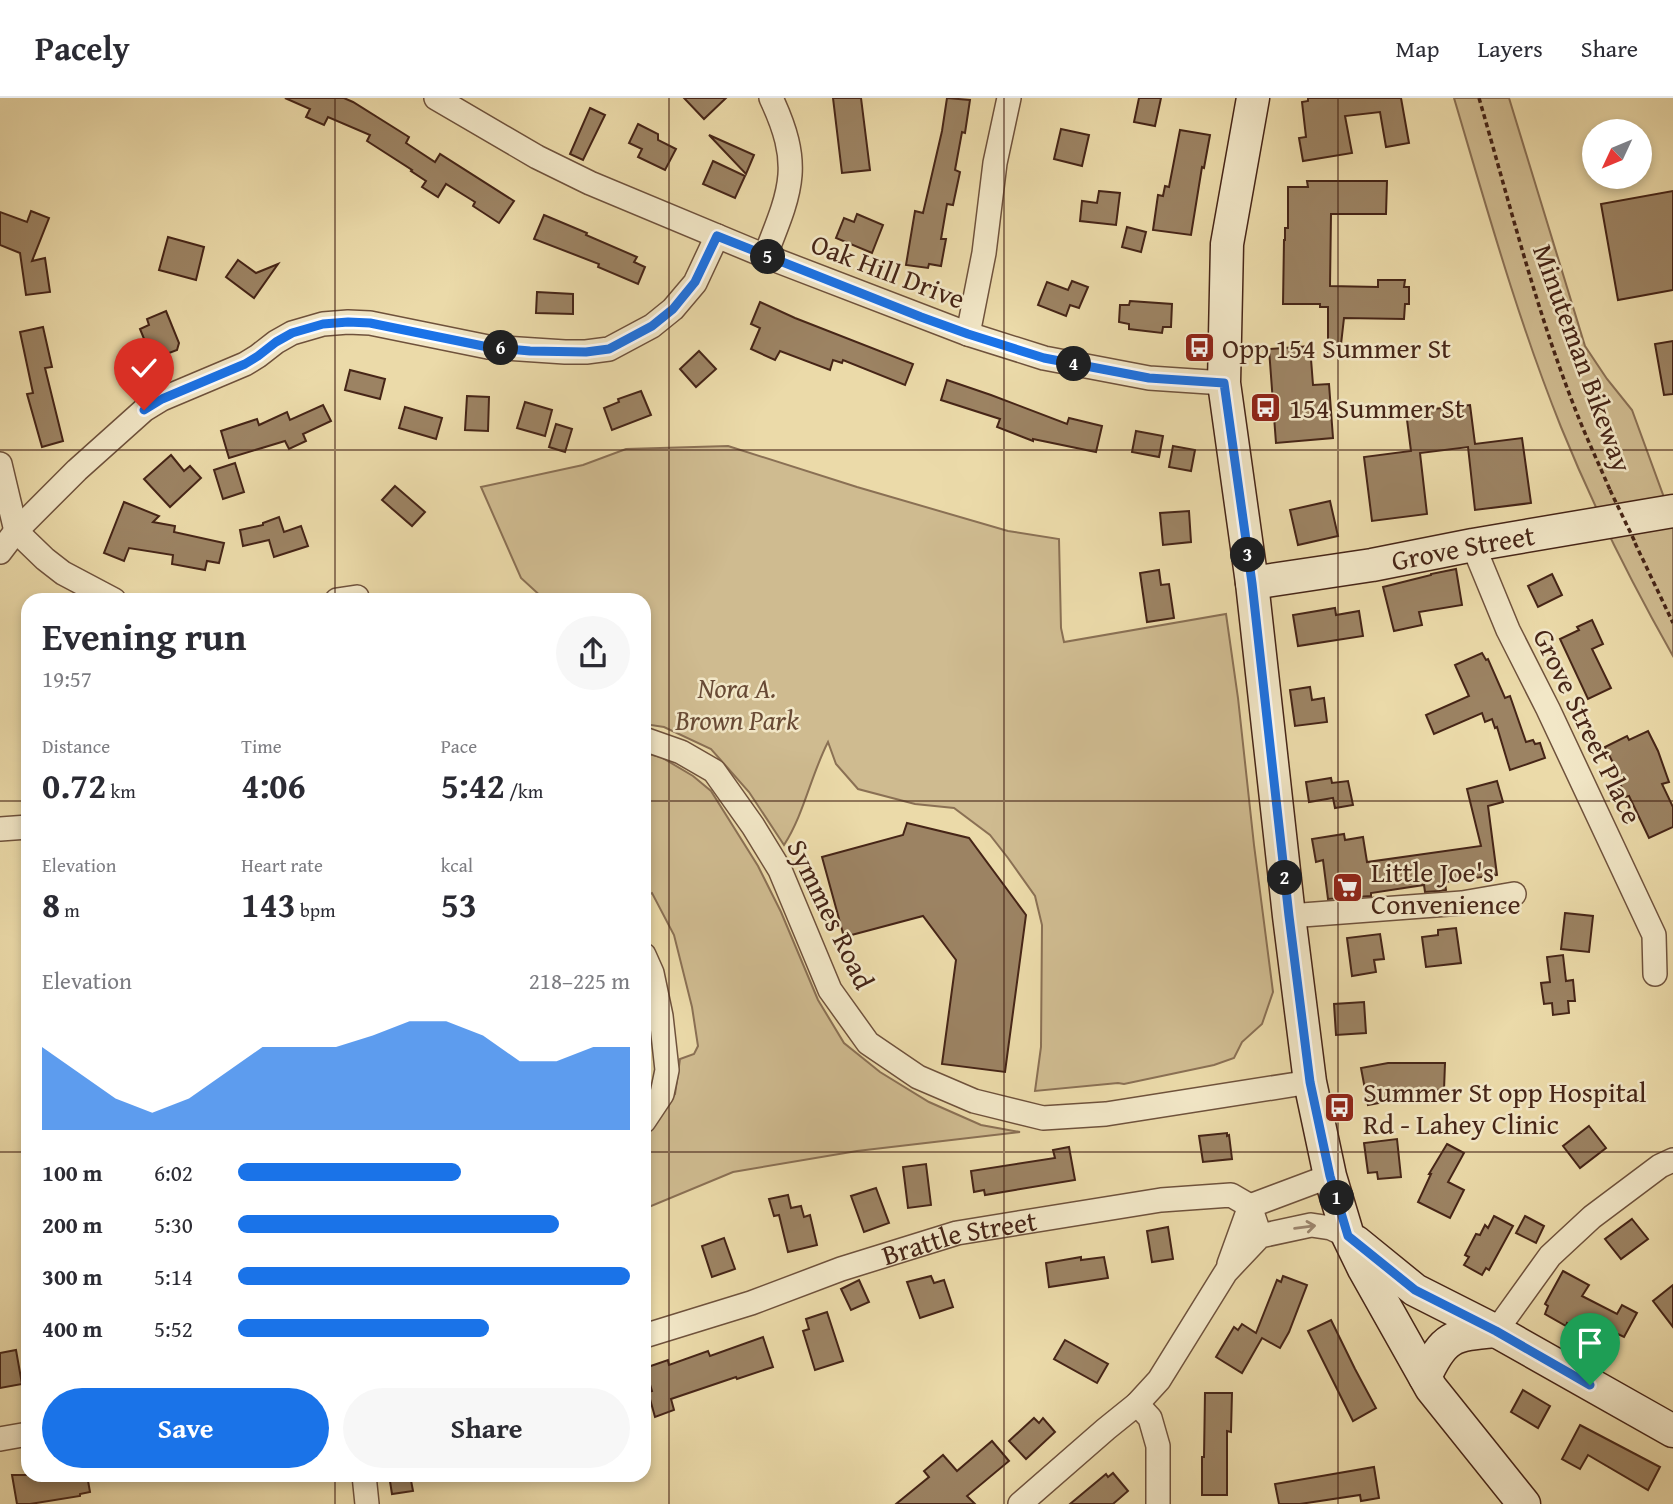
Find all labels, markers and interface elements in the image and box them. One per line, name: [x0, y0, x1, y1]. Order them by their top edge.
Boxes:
text: Pacely: [35, 24, 130, 72]
text: Map: [1396, 31, 1439, 66]
text: Layers: [1477, 31, 1543, 66]
text: Share: [1581, 31, 1638, 66]
north arrow: [1582, 119, 1652, 189]
map controls: [1582, 119, 1652, 189]
street label: Oak Hill Drive: [805, 222, 971, 319]
street label: Minuteman Bikeway: [1523, 238, 1644, 478]
pin: 5: [750, 240, 786, 274]
text: 5: [763, 242, 772, 270]
place label: Opp 154 Summer St: [1222, 327, 1451, 368]
pin: 6: [484, 330, 518, 366]
bus stop icon: Opp 154 Summer St: [1182, 331, 1216, 365]
text: 6: [496, 333, 505, 361]
pin: [114, 338, 174, 410]
pin: 4: [1056, 346, 1092, 382]
icon: check: [125, 349, 163, 387]
text: 4: [1069, 349, 1078, 377]
place label: 154 Summer St: [1289, 387, 1465, 428]
bus stop icon: 154 Summer St: [1249, 391, 1283, 425]
street label: Grove Street: [1388, 514, 1538, 581]
pin: 3: [1230, 538, 1266, 573]
text: 3: [1243, 540, 1252, 568]
text: Evening run: [42, 608, 246, 664]
button: share: [556, 616, 630, 690]
street label: Grove Street Place: [1523, 621, 1653, 830]
text: 19:57: [42, 662, 92, 695]
park label: Nora A. Brown Park: [674, 667, 799, 740]
text: Distance: [42, 732, 110, 760]
text: Time: [241, 732, 282, 760]
text: Pace: [441, 732, 477, 760]
text: 0.72: [42, 760, 106, 811]
text: 4:06: [241, 760, 306, 811]
text: 5:42: [441, 760, 505, 811]
text: km: [106, 777, 136, 805]
text: /km: [505, 777, 543, 805]
street label: Symmes Road: [777, 832, 885, 996]
text: Elevation: [42, 851, 116, 879]
text: Heart rate: [241, 851, 323, 879]
text: kcal: [441, 851, 473, 879]
place label: Little Joe's Convenience: [1371, 851, 1521, 924]
pin: 2: [1268, 860, 1302, 896]
text: 2: [1280, 863, 1289, 891]
supermarket icon: Little Joe's Convenience: [1331, 871, 1365, 905]
text: 8: [42, 879, 60, 930]
text: 143: [241, 879, 296, 930]
text: 53: [441, 879, 477, 930]
text: m: [60, 896, 80, 924]
text: bpm: [296, 896, 336, 924]
text: Elevation: [42, 964, 132, 997]
text: 218–225 m: [529, 964, 630, 997]
place label: Summer St opp Hospital Rd - Lahey Clinic: [1363, 1071, 1647, 1144]
bus stop icon: Summer St opp Hospital Rd - Lahey Clinic: [1323, 1091, 1357, 1125]
text: 100 m: [42, 1156, 103, 1189]
text: 6:02: [154, 1156, 193, 1189]
pin: 1: [1320, 1180, 1354, 1216]
text: 1: [1332, 1183, 1341, 1211]
street label: Brattle Street: [877, 1199, 1040, 1275]
text: 200 m: [42, 1208, 103, 1241]
text: 5:30: [154, 1208, 193, 1241]
one-way arrow: [1293, 1221, 1316, 1234]
text: 300 m: [42, 1260, 103, 1293]
text: 5:14: [154, 1260, 193, 1293]
text: 400 m: [42, 1312, 103, 1345]
text: 5:52: [154, 1312, 193, 1345]
pin: [1560, 1313, 1620, 1385]
icon: arrive: [1571, 1324, 1609, 1362]
button: Save: [42, 1388, 329, 1468]
button: Share: [343, 1388, 630, 1468]

